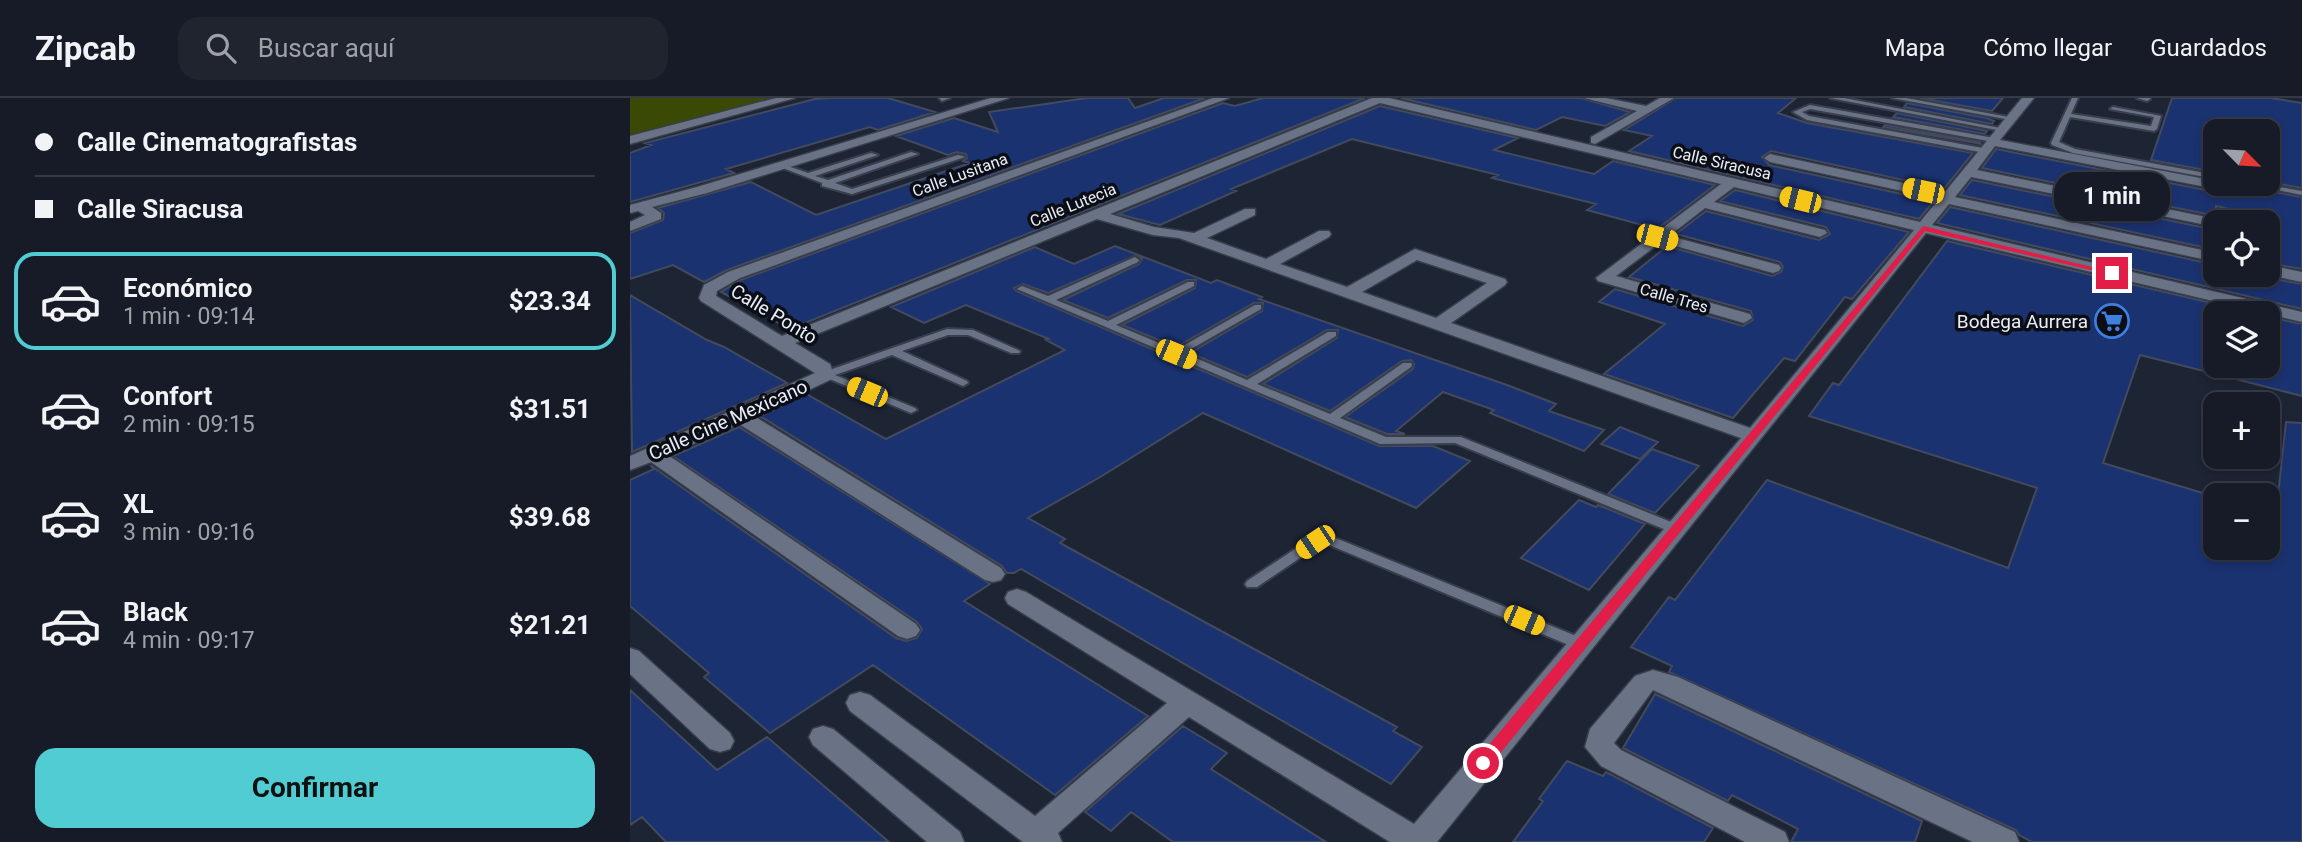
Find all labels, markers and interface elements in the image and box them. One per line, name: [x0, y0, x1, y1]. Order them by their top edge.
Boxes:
search box: [178, 17, 668, 80]
text: Zipcab: [35, 29, 136, 68]
icon: search: [202, 29, 240, 67]
text: Buscar aquí: [258, 33, 394, 63]
text: Mapa: [1885, 34, 1945, 62]
text: Cómo llegar: [1983, 34, 2112, 62]
text: Guardados: [2150, 34, 2267, 62]
north arrow: [2203, 119, 2280, 196]
map controls: [2203, 119, 2280, 560]
text: Calle Cinematografistas: [77, 127, 357, 157]
street label: Calle Siracusa: [1671, 142, 1773, 184]
street label: Calle Lusitana: [910, 149, 1010, 201]
callout: 1 min: [2054, 172, 2170, 220]
car: [1901, 176, 1946, 206]
street label: Calle Lutecia: [1027, 179, 1119, 231]
text: 1 min: [2083, 183, 2141, 210]
car: [1778, 185, 1823, 215]
text: Calle Siracusa: [77, 194, 243, 224]
button: locate: [2203, 210, 2280, 287]
car: [1634, 221, 1681, 253]
route end: [2096, 257, 2128, 289]
icon: car: [39, 270, 102, 333]
text: Económico: [123, 273, 252, 303]
street label: Calle Ponto: [727, 279, 821, 349]
street label: Calle Tres: [1638, 279, 1710, 317]
text: $23.34: [509, 286, 591, 316]
button: layers: [2203, 301, 2280, 378]
supermarket icon: Bodega Aurrera: [2093, 302, 2131, 340]
text: 1 min · 09:14: [123, 303, 255, 330]
place label: Bodega Aurrera: [1957, 310, 2088, 333]
car: [1153, 336, 1200, 372]
car: [844, 374, 891, 410]
street label: Calle Cine Mexicano: [645, 375, 811, 465]
icon: car: [39, 378, 102, 441]
text: Confort: [123, 381, 212, 411]
button: +: [2203, 392, 2280, 469]
text: $31.51: [509, 394, 591, 424]
text: 2 min · 09:15: [123, 411, 255, 438]
button: −: [2203, 483, 2280, 560]
icon: car: [39, 486, 102, 549]
text: XL: [123, 489, 154, 519]
text: $39.68: [509, 502, 591, 532]
text: 3 min · 09:16: [123, 519, 255, 546]
car: [1292, 522, 1339, 562]
icon: car: [39, 594, 102, 657]
text: Black: [123, 597, 188, 627]
car: [1501, 602, 1548, 638]
text: $21.21: [509, 610, 591, 640]
text: 4 min · 09:17: [123, 627, 255, 654]
route start: [1467, 747, 1499, 779]
button: Confirmar: [35, 748, 595, 828]

